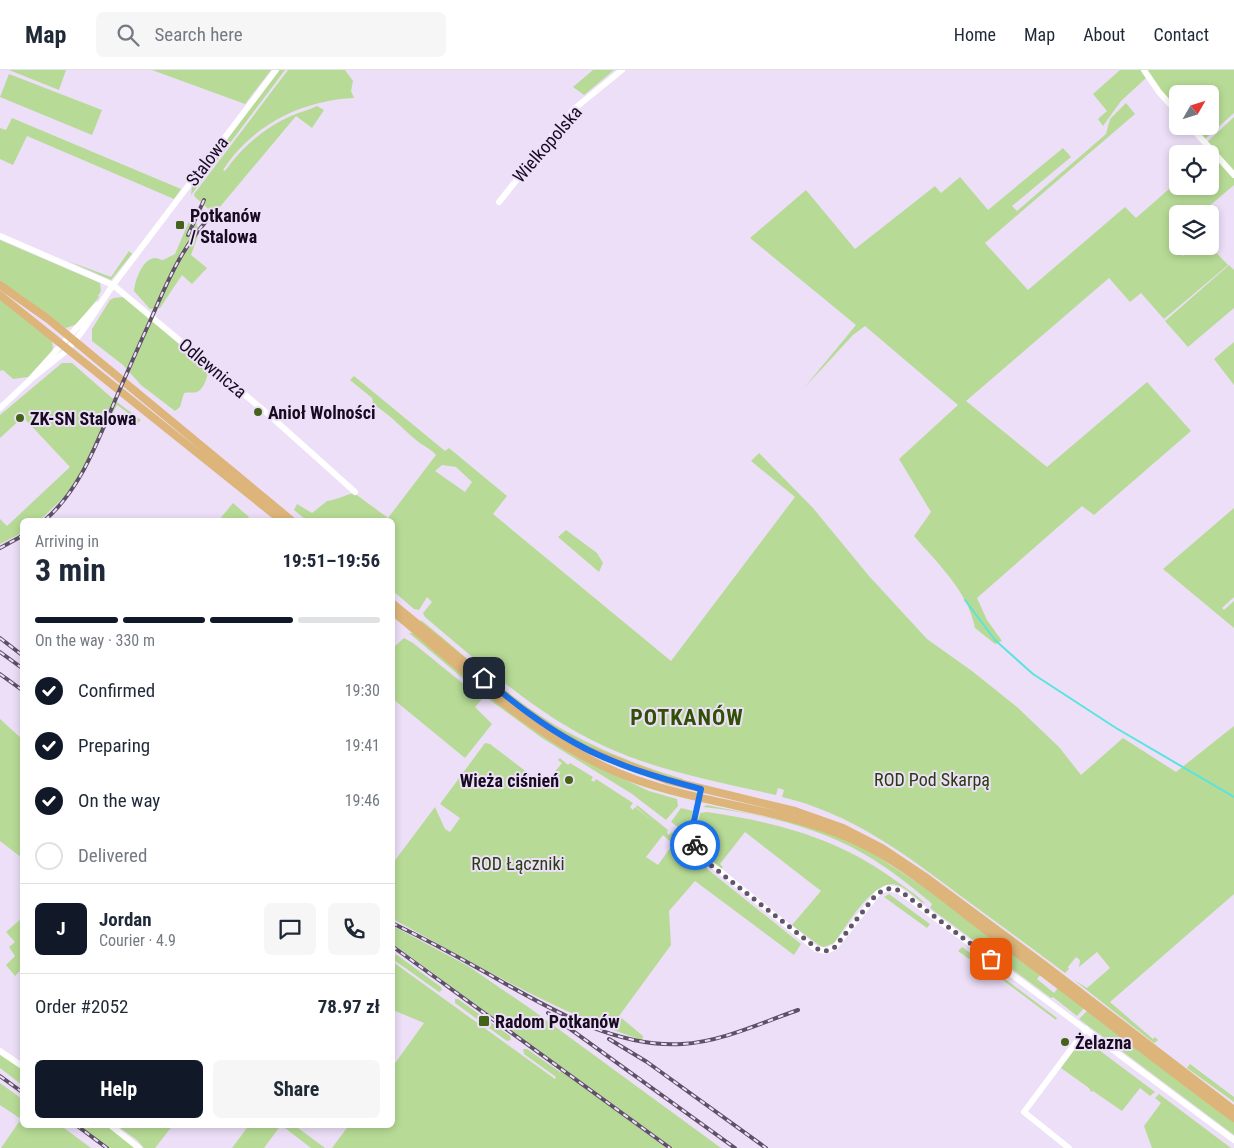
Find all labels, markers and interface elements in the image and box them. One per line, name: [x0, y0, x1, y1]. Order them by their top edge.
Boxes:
search box: [96, 12, 446, 57]
text: Map: [25, 21, 66, 49]
icon: search: [114, 21, 142, 49]
text: Search here: [154, 23, 243, 46]
text: Home: [954, 24, 996, 45]
text: Map: [1024, 24, 1055, 45]
text: About: [1083, 24, 1125, 45]
text: Contact: [1153, 24, 1209, 45]
north arrow: [1169, 85, 1219, 135]
map controls: [1169, 85, 1219, 255]
street label: Wielkopolska: [508, 101, 586, 187]
street label: Stalowa: [182, 132, 232, 190]
button: locate: [1169, 145, 1219, 195]
place label: Potkanów / Stalowa: [189, 205, 261, 247]
button: layers: [1169, 205, 1219, 255]
marker: Potkanów / Stalowa: [174, 219, 186, 231]
street label: Odlewnicza: [175, 334, 251, 402]
place label: Anioł Wolności: [268, 402, 376, 423]
marker: Anioł Wolności: [252, 406, 264, 418]
place label: ZK-SN Stalowa: [30, 408, 137, 429]
marker: ZK-SN Stalowa: [14, 412, 26, 424]
text: Arriving in: [35, 532, 99, 551]
text: 19:51–19:56: [282, 549, 380, 572]
text: 3 min: [35, 551, 106, 589]
text: On the way · 330 m: [35, 631, 155, 650]
pin: [463, 657, 505, 699]
icon: home: [470, 664, 498, 692]
icon: check: [35, 677, 63, 705]
text: Confirmed: [78, 679, 155, 702]
text: 19:30: [345, 681, 380, 700]
district label: POTKANÓW: [630, 704, 744, 730]
icon: check: [35, 732, 63, 760]
text: Preparing: [78, 734, 150, 757]
text: 19:41: [345, 736, 380, 755]
park label: ROD Pod Skarpą: [874, 769, 990, 790]
place label: Wieża ciśnień: [460, 770, 559, 791]
marker: Wieża ciśnień: [563, 774, 575, 786]
icon: check: [35, 787, 63, 815]
text: On the way: [78, 789, 160, 812]
text: 19:46: [345, 791, 380, 810]
courier: [670, 820, 720, 870]
icon: bike: [681, 831, 709, 859]
text: Delivered: [78, 844, 147, 867]
park label: ROD Łączniki: [471, 853, 565, 874]
button: chat: [264, 903, 316, 955]
button: phone: [328, 903, 380, 955]
text: Jordan: [99, 908, 152, 931]
text: J: [56, 917, 66, 940]
text: Courier · 4.9: [99, 931, 176, 950]
pin: [970, 938, 1012, 980]
icon: bag: [977, 945, 1005, 973]
text: Order #2052: [35, 995, 128, 1018]
text: 78.97 zł: [318, 995, 380, 1018]
place label: Radom Potkanów: [495, 1011, 620, 1032]
marker: Radom Potkanów: [477, 1014, 491, 1028]
place label: Żelazna: [1075, 1032, 1131, 1053]
marker: Żelazna: [1059, 1036, 1071, 1048]
button: Help: [35, 1060, 203, 1118]
button: Share: [213, 1060, 380, 1118]

